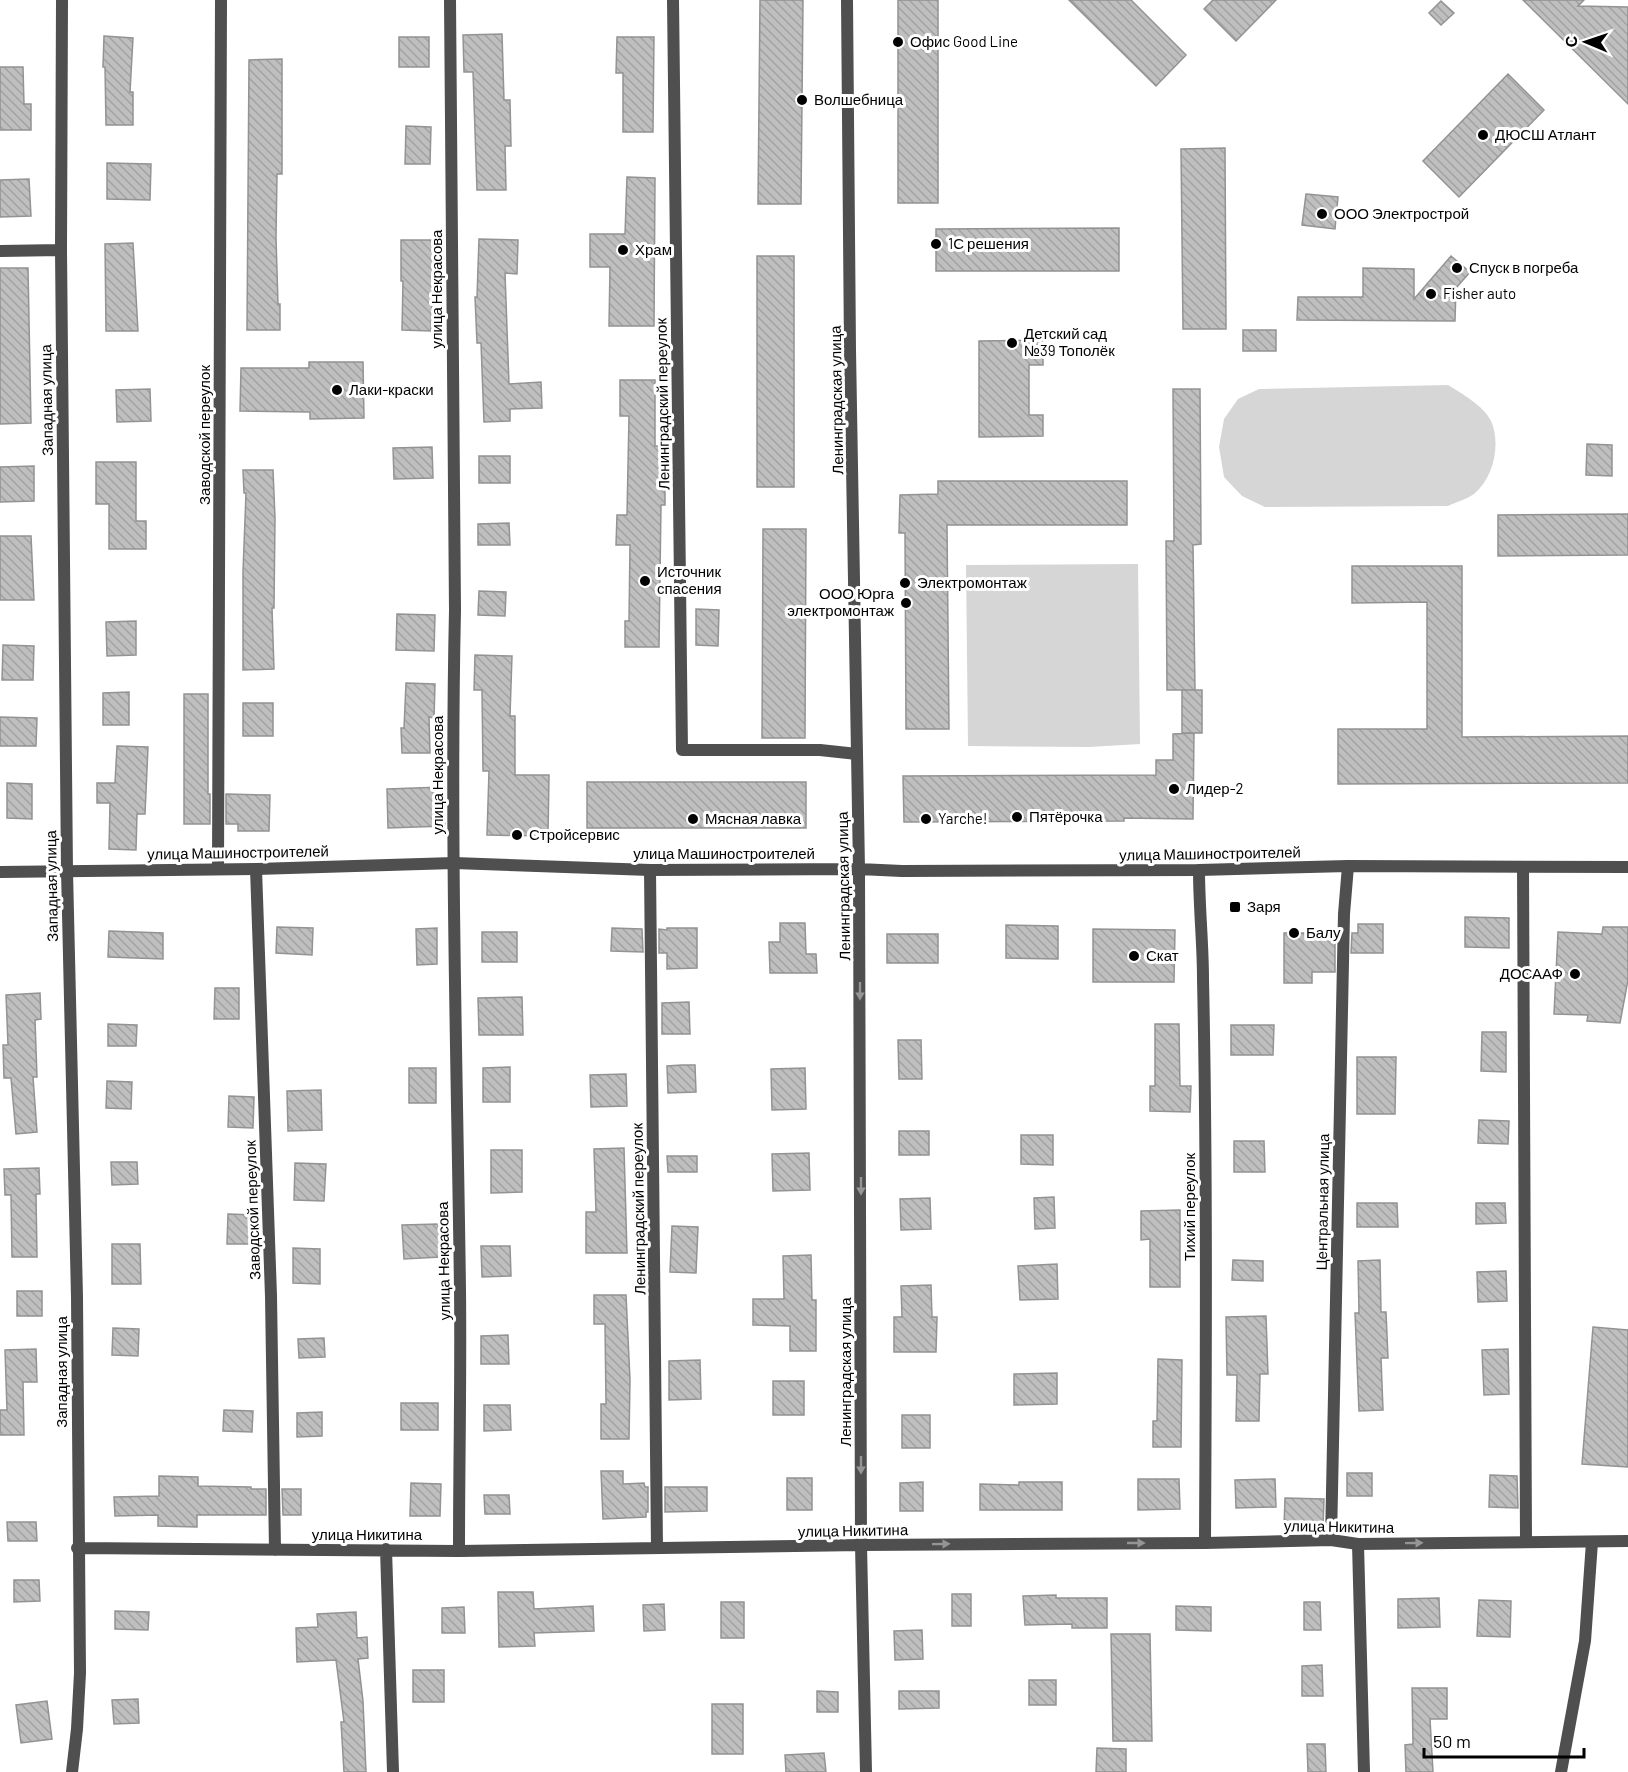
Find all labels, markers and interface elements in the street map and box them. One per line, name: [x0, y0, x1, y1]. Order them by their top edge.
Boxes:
north arrow: [1556, 12, 1616, 72]
place label: Офис Good Line: [910, 32, 1018, 50]
marker: Офис Good Line: [891, 35, 905, 49]
text: С: [1561, 35, 1580, 48]
place label: Волшебница: [814, 90, 904, 108]
marker: Волшебница: [795, 93, 809, 107]
place label: ДЮСШ Атлант: [1495, 125, 1596, 143]
marker: ДЮСШ Атлант: [1476, 128, 1490, 142]
place label: ООО Электрострой: [1334, 204, 1469, 222]
marker: ООО Электрострой: [1315, 207, 1329, 221]
street label: улица Некрасова: [427, 229, 445, 348]
place label: 1С решения: [948, 234, 1029, 252]
marker: 1С решения: [929, 237, 943, 251]
place label: Храм: [635, 240, 672, 258]
marker: Храм: [616, 243, 630, 257]
place label: Спуск в погреба: [1469, 258, 1579, 276]
marker: Спуск в погреба: [1450, 261, 1464, 275]
place label: Fisher auto: [1443, 284, 1516, 302]
marker: Fisher auto: [1424, 287, 1438, 301]
street label: Ленинградский переулок: [651, 318, 672, 490]
place label: Детский сад №39 Тополёк: [1024, 324, 1115, 359]
street label: Ленинградская улица: [826, 325, 846, 475]
marker: Детский сад №39 Тополёк: [1005, 336, 1019, 350]
street label: Западная улица: [36, 343, 56, 456]
street label: Заводской переулок: [195, 365, 213, 505]
place label: Лаки-краски: [349, 380, 434, 398]
marker: Лаки-краски: [330, 383, 344, 397]
place label: Источник спасения: [657, 562, 722, 597]
place label: Электромонтаж: [917, 573, 1027, 591]
marker: Источник спасения: [638, 574, 652, 588]
marker: Электромонтаж: [898, 576, 912, 590]
place label: ООО Юрга электромонтаж: [787, 584, 895, 619]
marker: ООО Юрга электромонтаж: [899, 596, 913, 610]
street label: улица Некрасова: [428, 715, 446, 834]
place label: Лидер-2: [1186, 779, 1244, 797]
marker: Лидер-2: [1167, 782, 1181, 796]
place label: Пятёрочка: [1029, 807, 1103, 825]
place label: Мясная лавка: [705, 809, 802, 827]
place label: Yarche!: [938, 809, 987, 827]
marker: Пятёрочка: [1010, 810, 1024, 824]
street label: Ленинградская улица: [833, 811, 853, 961]
marker: Мясная лавка: [686, 812, 700, 826]
marker: Yarche!: [919, 812, 933, 826]
place label: Стройсервис: [529, 825, 620, 843]
marker: Стройсервис: [510, 828, 524, 842]
street label: Западная улица: [41, 829, 61, 942]
street label: улица Машиностроителей: [147, 841, 329, 863]
street label: улица Машиностроителей: [1119, 842, 1301, 864]
street label: улица Машиностроителей: [633, 844, 815, 862]
place label: Заря: [1247, 897, 1281, 915]
marker: Заря: [1228, 900, 1242, 914]
place label: Балу: [1306, 923, 1341, 941]
marker: Балу: [1287, 926, 1301, 940]
place label: Скат: [1146, 946, 1179, 964]
marker: Скат: [1127, 949, 1141, 963]
place label: ДОСААФ: [1500, 964, 1563, 982]
marker: ДОСААФ: [1568, 967, 1582, 981]
one-way arrow: [855, 981, 865, 1000]
street label: Ленинградский переулок: [627, 1123, 648, 1295]
street label: Центральная улица: [1312, 1133, 1332, 1271]
street label: Заводской переулок: [241, 1139, 263, 1280]
street label: Тихий переулок: [1180, 1153, 1198, 1261]
one-way arrow: [856, 1176, 866, 1195]
street label: улица Некрасова: [433, 1201, 453, 1321]
street label: Ленинградская улица: [836, 1297, 854, 1447]
street label: Западная улица: [52, 1316, 70, 1428]
one-way arrow: [856, 1455, 866, 1474]
street label: улица Никитина: [1284, 1516, 1395, 1536]
street label: улица Никитина: [798, 1520, 909, 1540]
street label: улица Никитина: [312, 1525, 423, 1543]
one-way arrow: [1126, 1538, 1145, 1548]
one-way arrow: [1405, 1538, 1424, 1548]
one-way arrow: [931, 1540, 950, 1549]
scale bar: [1424, 1721, 1584, 1759]
text: 50 m: [1433, 1730, 1471, 1752]

